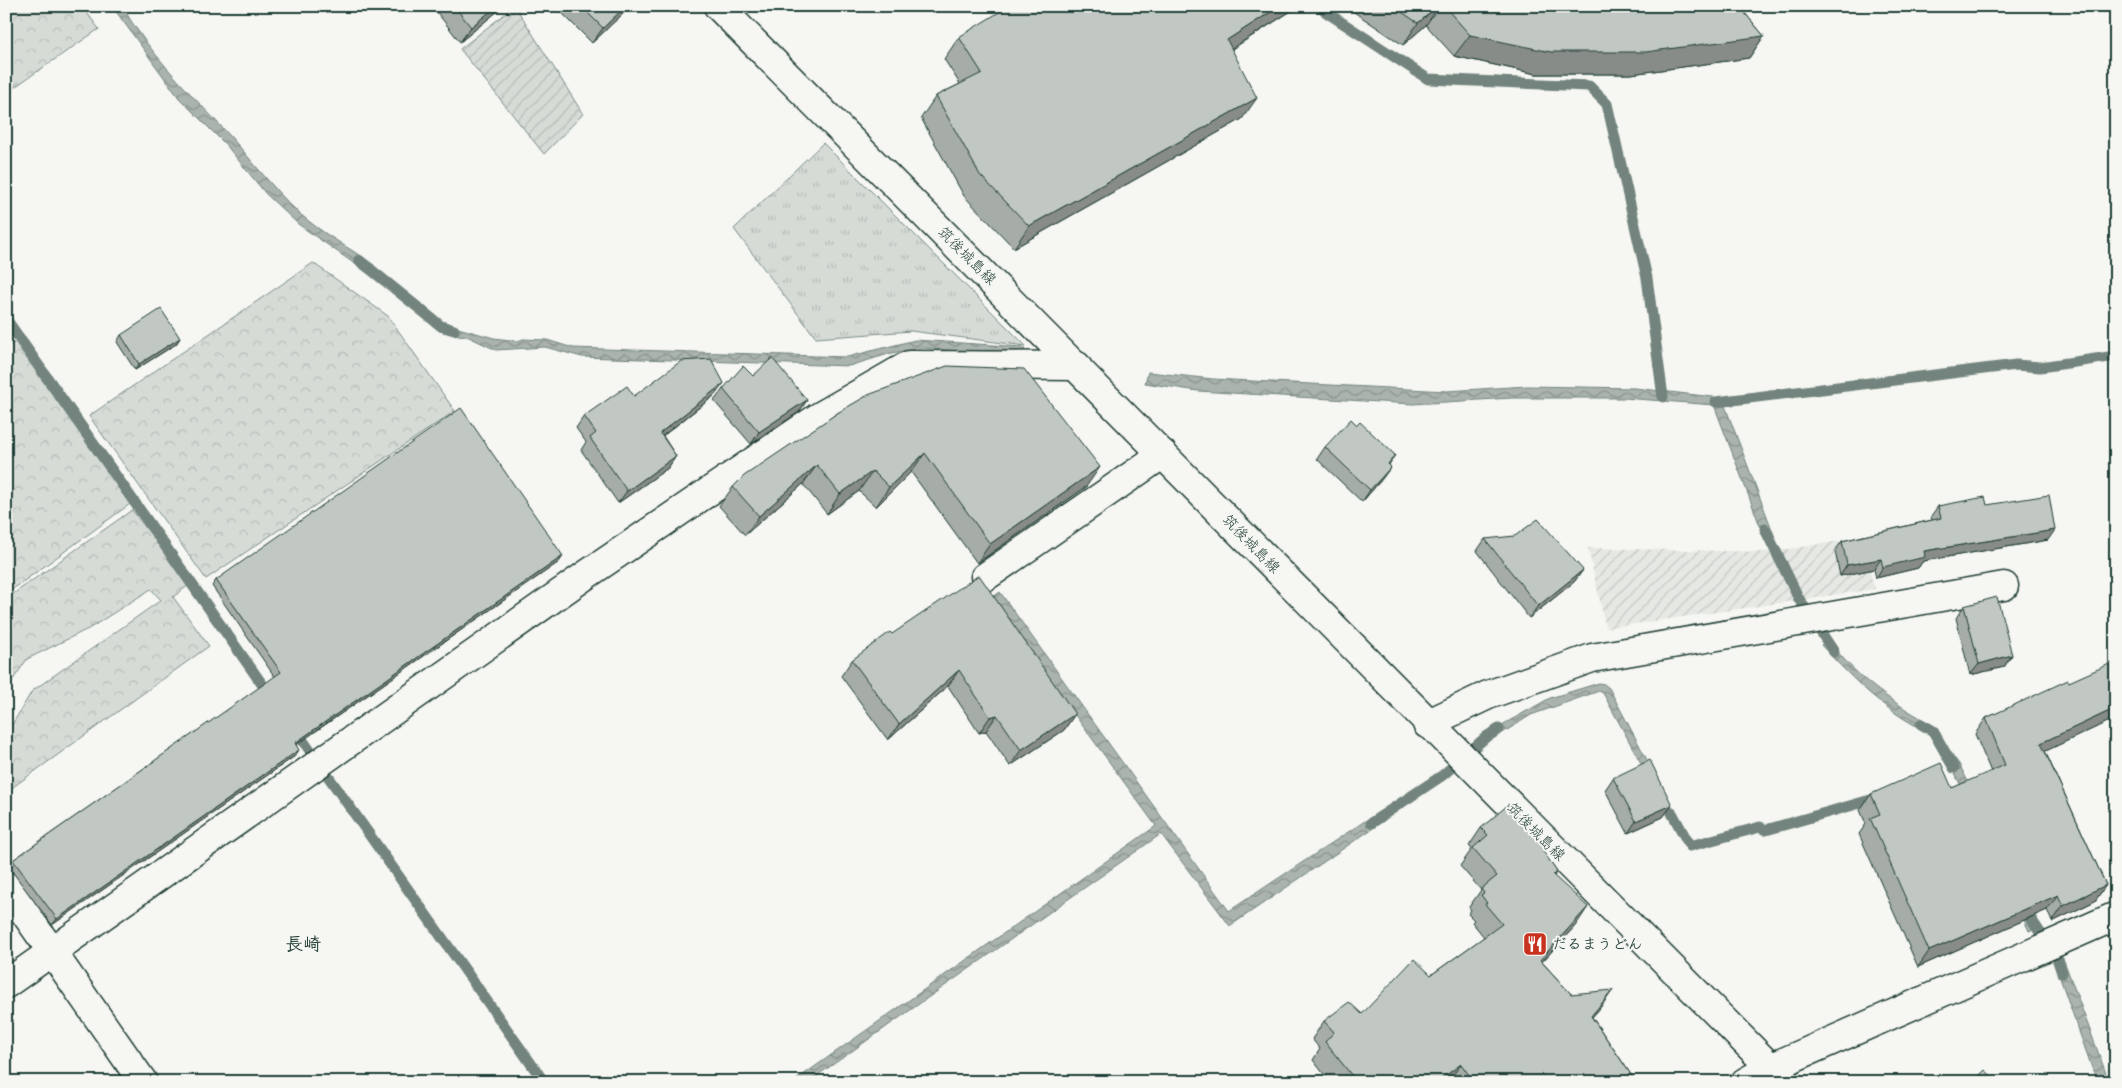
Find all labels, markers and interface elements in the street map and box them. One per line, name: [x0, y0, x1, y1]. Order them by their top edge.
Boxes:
street label: 筑後城島線: [933, 222, 1001, 290]
street label: 筑後城島線: [1217, 510, 1285, 578]
street label: 筑後城島線: [1502, 798, 1570, 866]
restaurant icon: だるまうどん: [1522, 931, 1548, 957]
district label: 長崎: [285, 932, 321, 957]
place label: だるまうどん: [1552, 934, 1643, 955]

